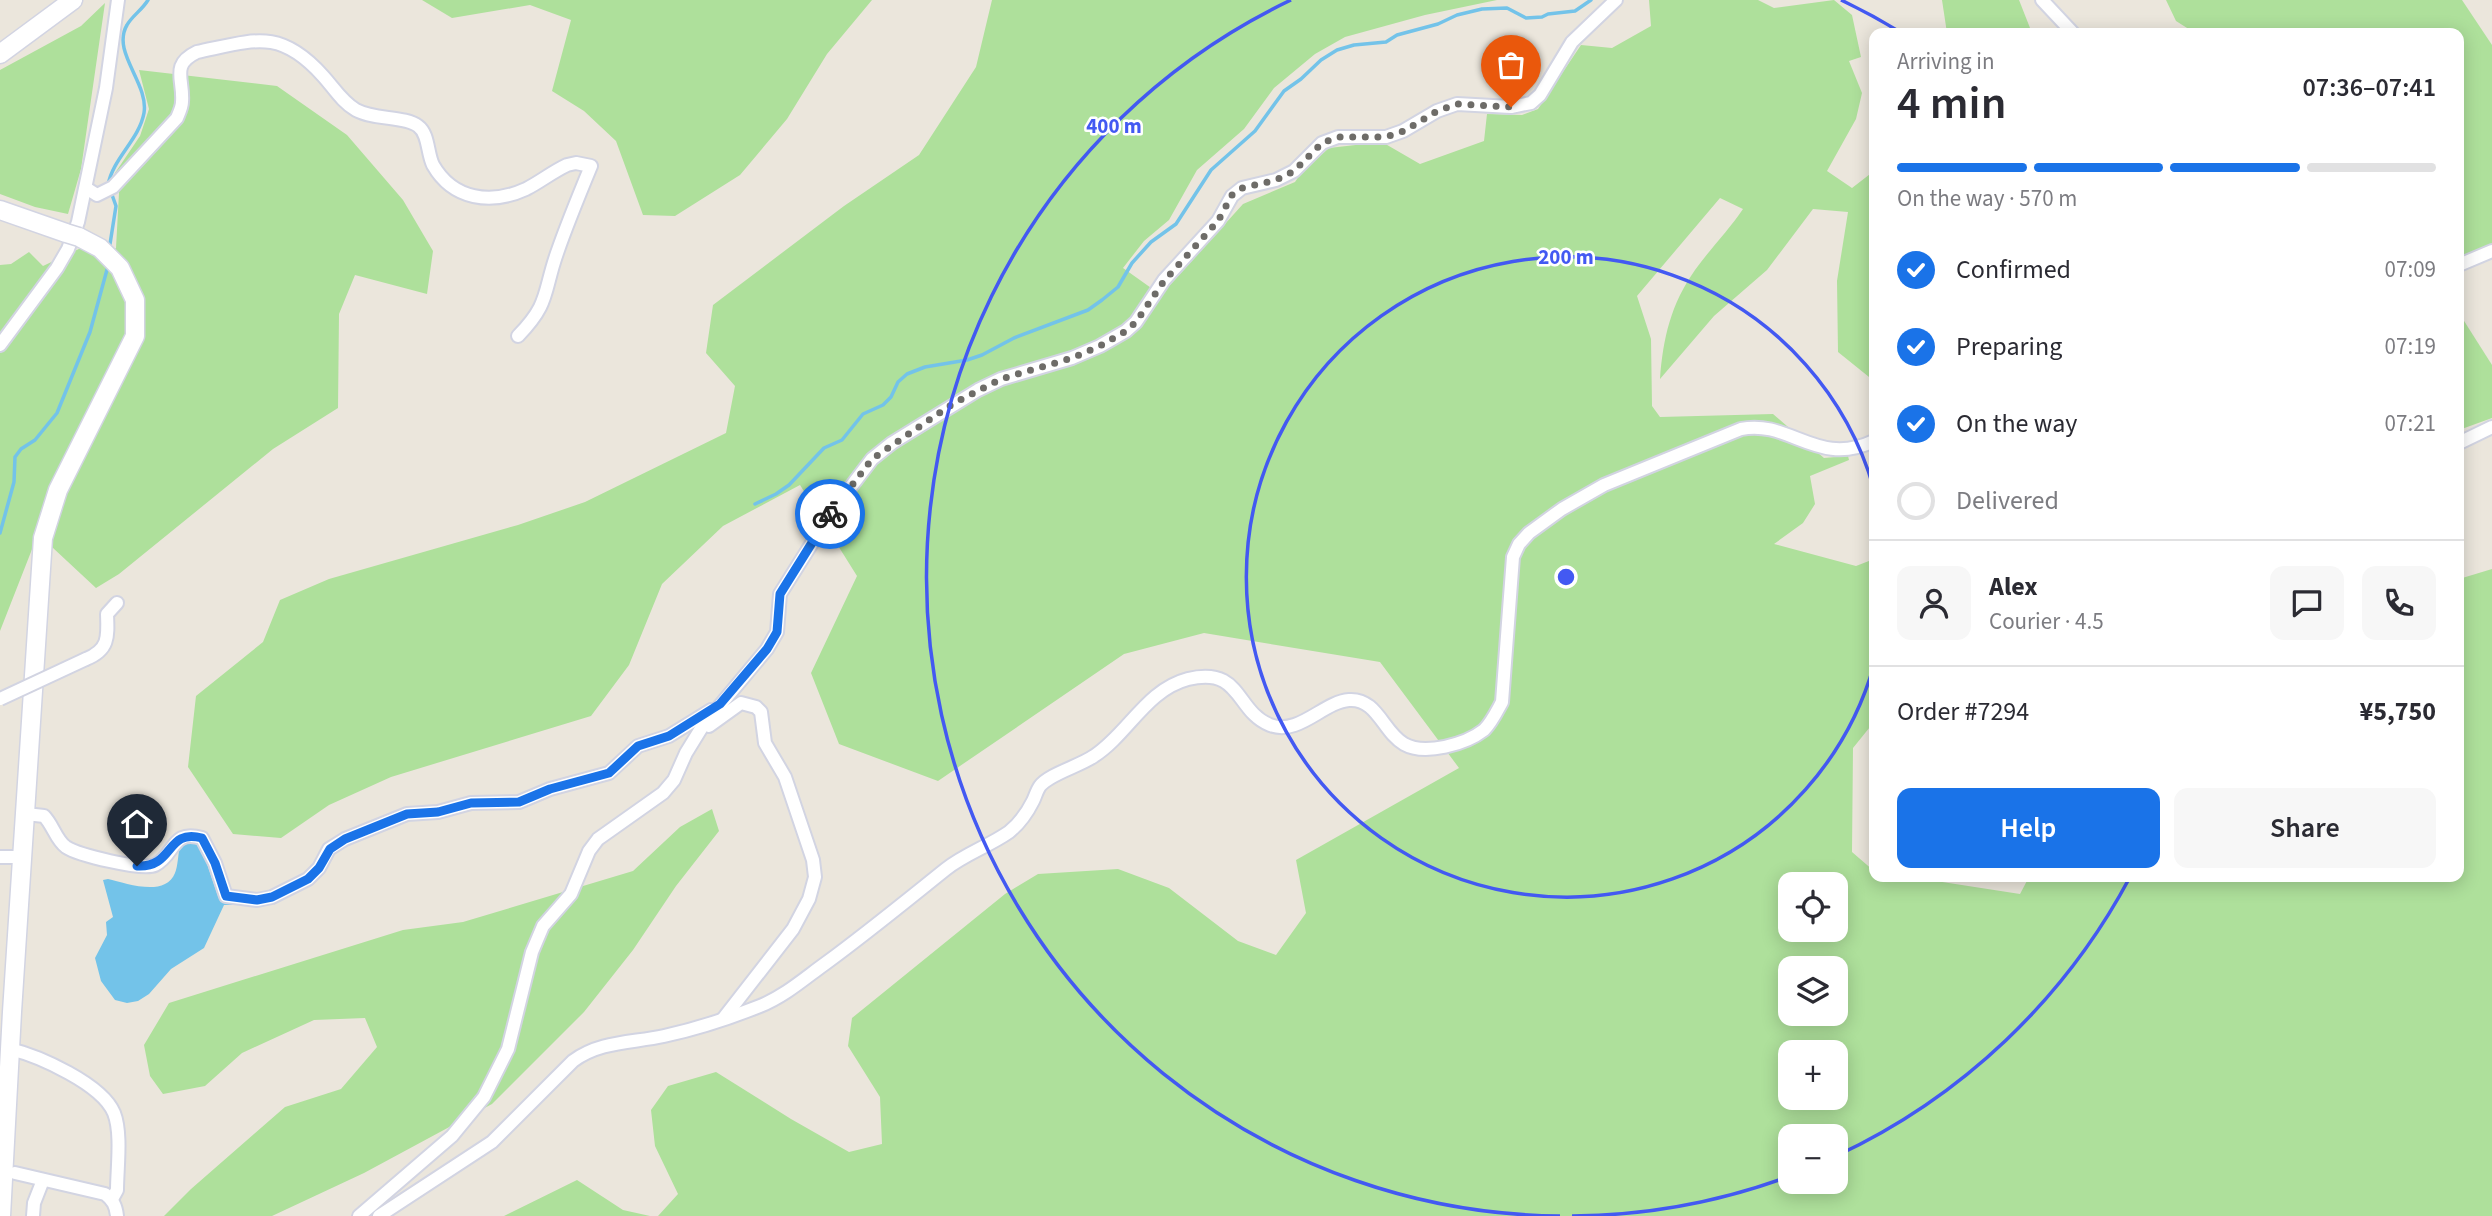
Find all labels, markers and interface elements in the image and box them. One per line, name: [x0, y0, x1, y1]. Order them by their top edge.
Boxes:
pin: [1481, 35, 1541, 107]
text: Arriving in: [1897, 45, 1995, 78]
icon: bag: [1492, 46, 1530, 84]
text: 07:36–07:41: [2303, 69, 2436, 106]
text: 4 min: [1897, 71, 2006, 136]
text: 400 m: [1086, 111, 1142, 141]
text: On the way · 570 m: [1897, 182, 2077, 215]
text: 200 m: [1538, 242, 1594, 272]
icon: check: [1897, 251, 1935, 289]
text: Confirmed: [1956, 251, 2071, 288]
text: 07:09: [2385, 253, 2436, 286]
icon: check: [1897, 328, 1935, 366]
text: Preparing: [1956, 328, 2062, 365]
text: 07:19: [2385, 330, 2436, 363]
icon: check: [1897, 405, 1935, 443]
text: On the way: [1956, 405, 2077, 442]
text: 07:21: [2385, 407, 2436, 440]
courier: [795, 479, 865, 549]
text: Delivered: [1956, 482, 2059, 519]
icon: bike: [811, 495, 849, 533]
centre of rings: [1554, 565, 1578, 589]
button: person: [1897, 566, 1971, 640]
button: chat: [2270, 566, 2344, 640]
button: phone: [2362, 566, 2436, 640]
text: Alex: [1989, 568, 2038, 605]
text: Courier · 4.5: [1989, 605, 2104, 638]
text: Order #7294: [1897, 693, 2029, 730]
text: ¥5,750: [2360, 693, 2436, 730]
button: Help: [1897, 788, 2160, 868]
button: Share: [2174, 788, 2436, 868]
pin: [107, 794, 167, 866]
icon: home: [118, 805, 156, 843]
map controls: [1778, 872, 1848, 1194]
button: locate: [1778, 872, 1848, 942]
button: layers: [1778, 956, 1848, 1026]
button: +: [1778, 1040, 1848, 1110]
button: −: [1778, 1124, 1848, 1194]

